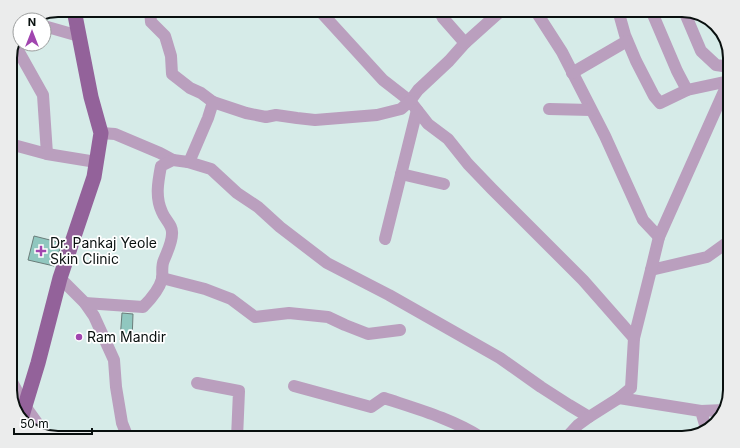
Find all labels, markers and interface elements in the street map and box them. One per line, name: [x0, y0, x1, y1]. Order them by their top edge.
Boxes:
north arrow: [12, 12, 52, 52]
text: N: [28, 15, 36, 29]
place label: Dr. Pankaj Yeole Skin Clinic: [50, 234, 157, 267]
marker: Dr. Pankaj Yeole Skin Clinic: [35, 245, 47, 257]
place label: Ram Mandir: [87, 328, 166, 345]
marker: Ram Mandir: [74, 332, 84, 342]
scale bar: [14, 410, 92, 436]
text: 50 m: [20, 416, 49, 431]

